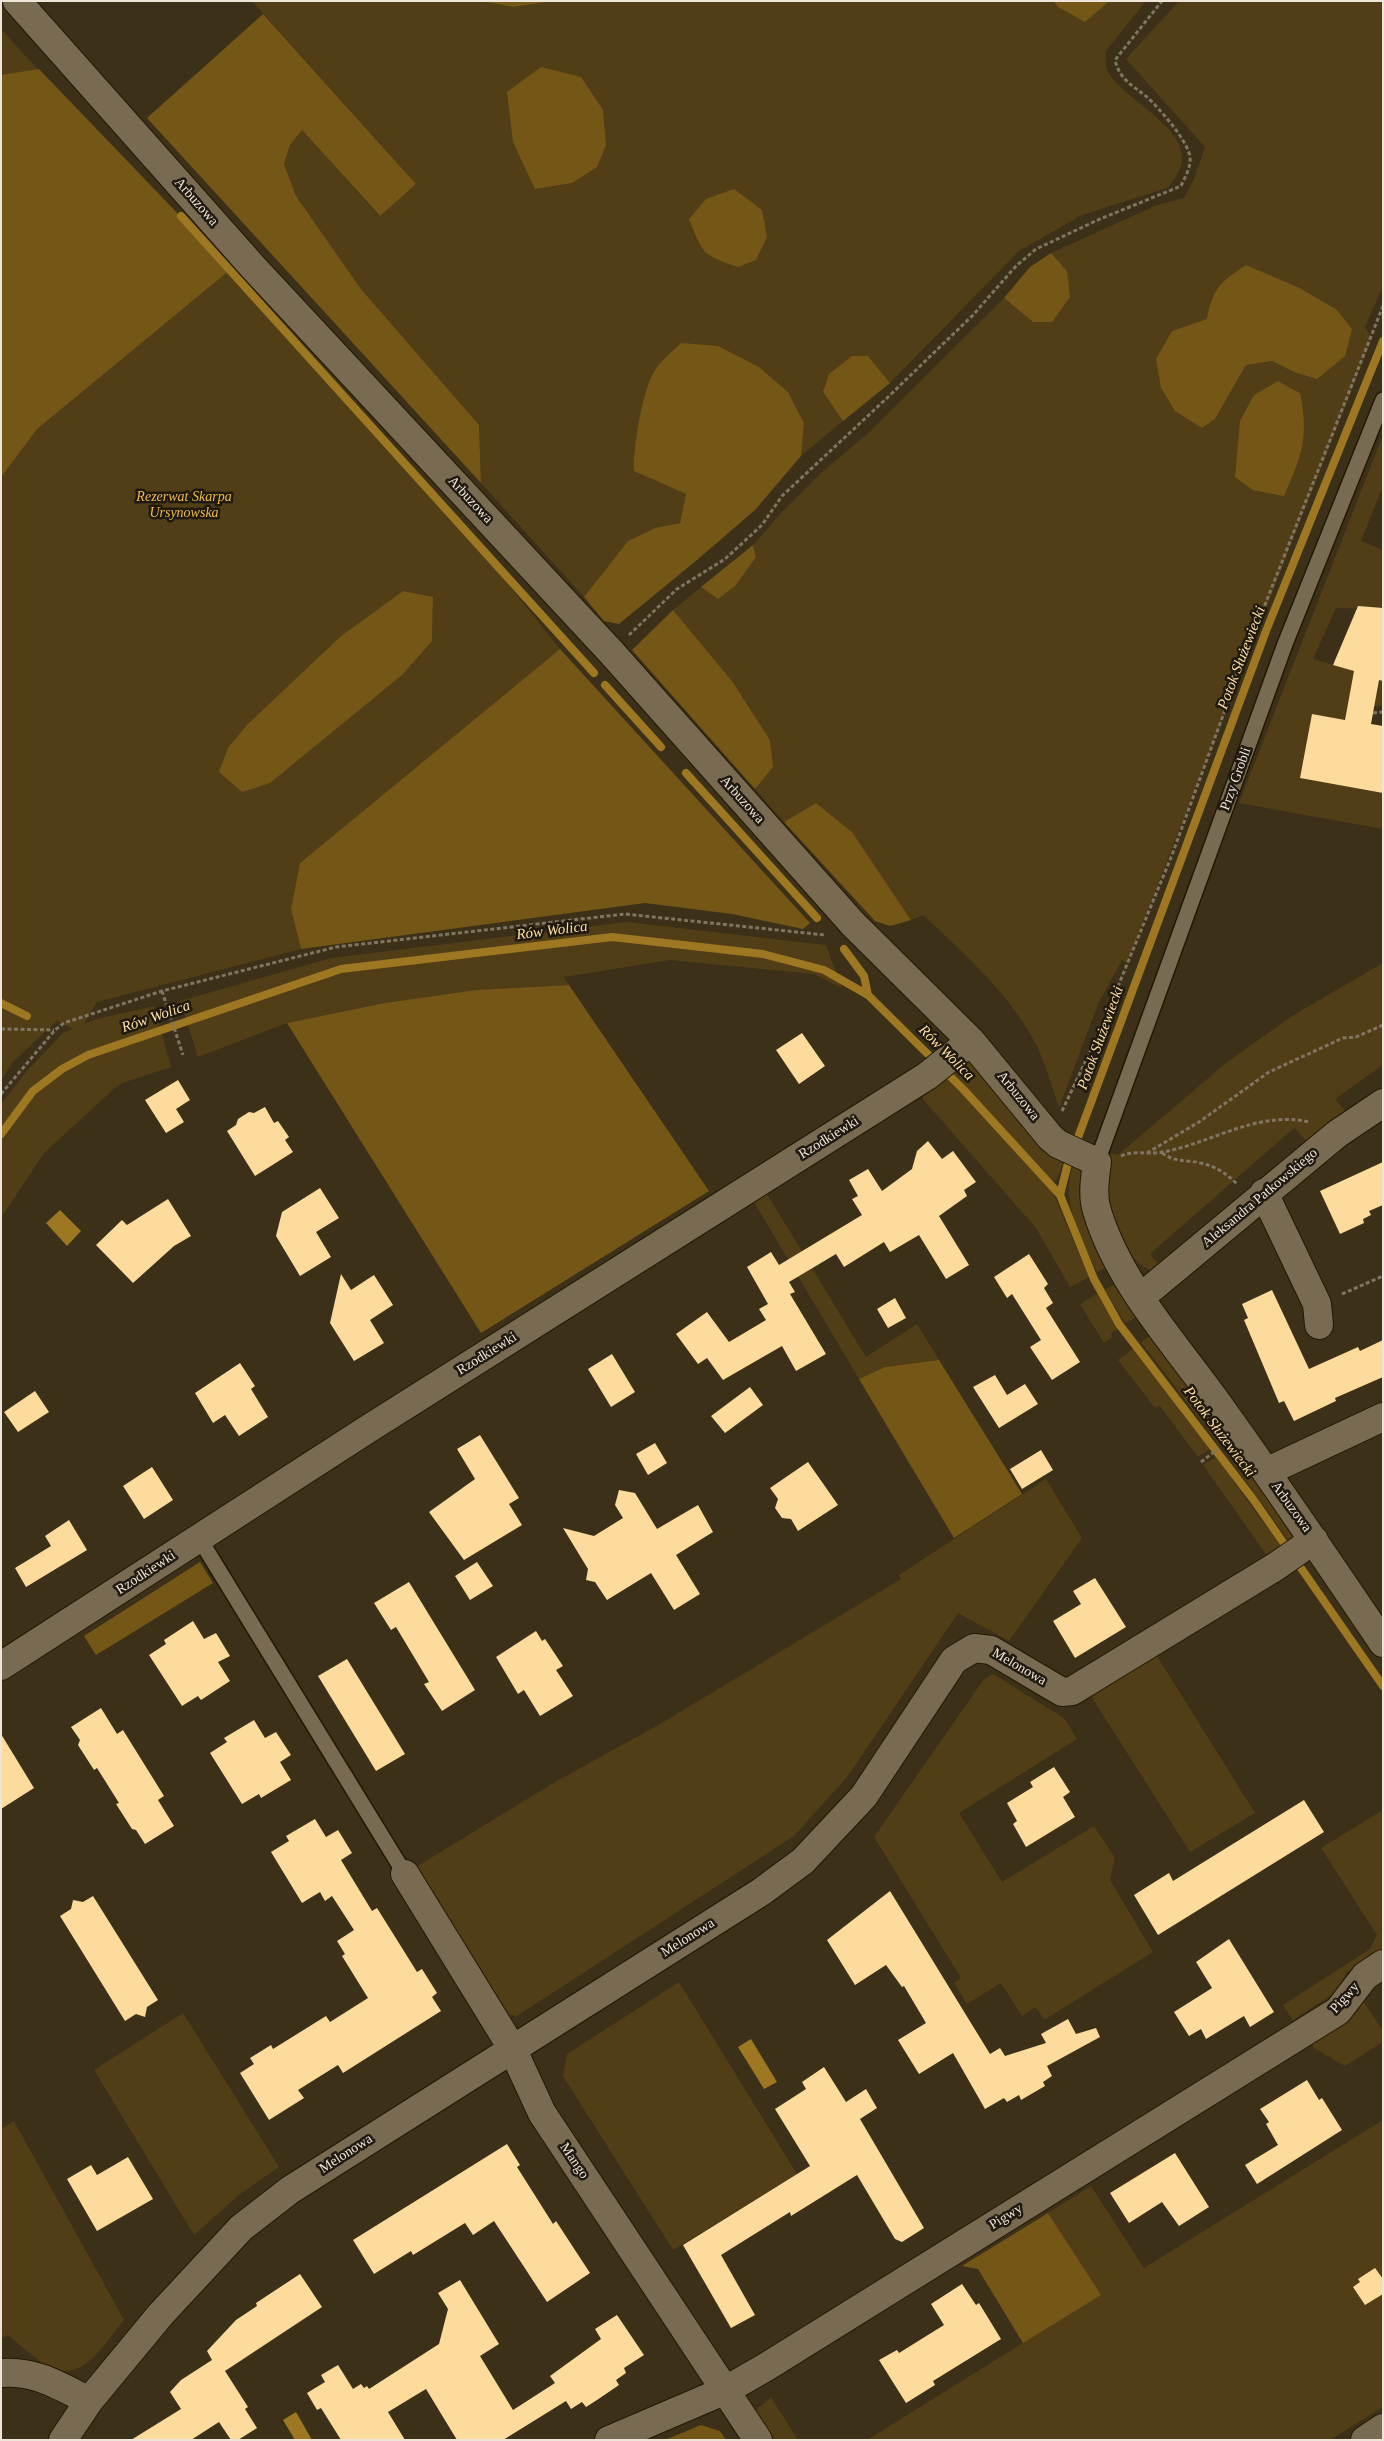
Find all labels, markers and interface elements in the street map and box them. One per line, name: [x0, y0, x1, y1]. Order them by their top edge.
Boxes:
street label: Arbuzowa: [171, 174, 221, 230]
street label: Arbuzowa: [444, 473, 496, 527]
park label: Rezerwat Skarpa Ursynowska: [136, 489, 232, 522]
water label: Potok Służewiecki: [1214, 604, 1270, 712]
street label: Przy Grobli: [1217, 745, 1255, 813]
street label: Arbuzowa: [716, 773, 768, 827]
water label: Rów Wolica: [515, 918, 589, 944]
water label: Potok Służewiecki: [1074, 984, 1128, 1092]
water label: Rów Wolica: [119, 997, 193, 1037]
water label: Rów Wolica: [914, 1021, 978, 1085]
street label: Arbuzowa: [993, 1068, 1043, 1124]
street label: Rzodkiewki: [796, 1113, 862, 1163]
street label: Aleksandra Patkowskiego: [1199, 1145, 1321, 1251]
street label: Rzodkiewki: [454, 1329, 520, 1379]
water label: Potok Służewiecki: [1179, 1383, 1259, 1481]
street label: Arbuzowa: [1267, 1478, 1315, 1536]
street label: Rzodkiewki: [113, 1548, 179, 1598]
street label: Melonowa: [989, 1645, 1049, 1689]
street label: Melonowa: [658, 1915, 718, 1961]
street label: Pigwy: [1327, 1979, 1363, 2017]
street label: Melonowa: [316, 2131, 376, 2177]
street label: Mango: [556, 2140, 592, 2182]
street label: Pigwy: [986, 2200, 1026, 2234]

